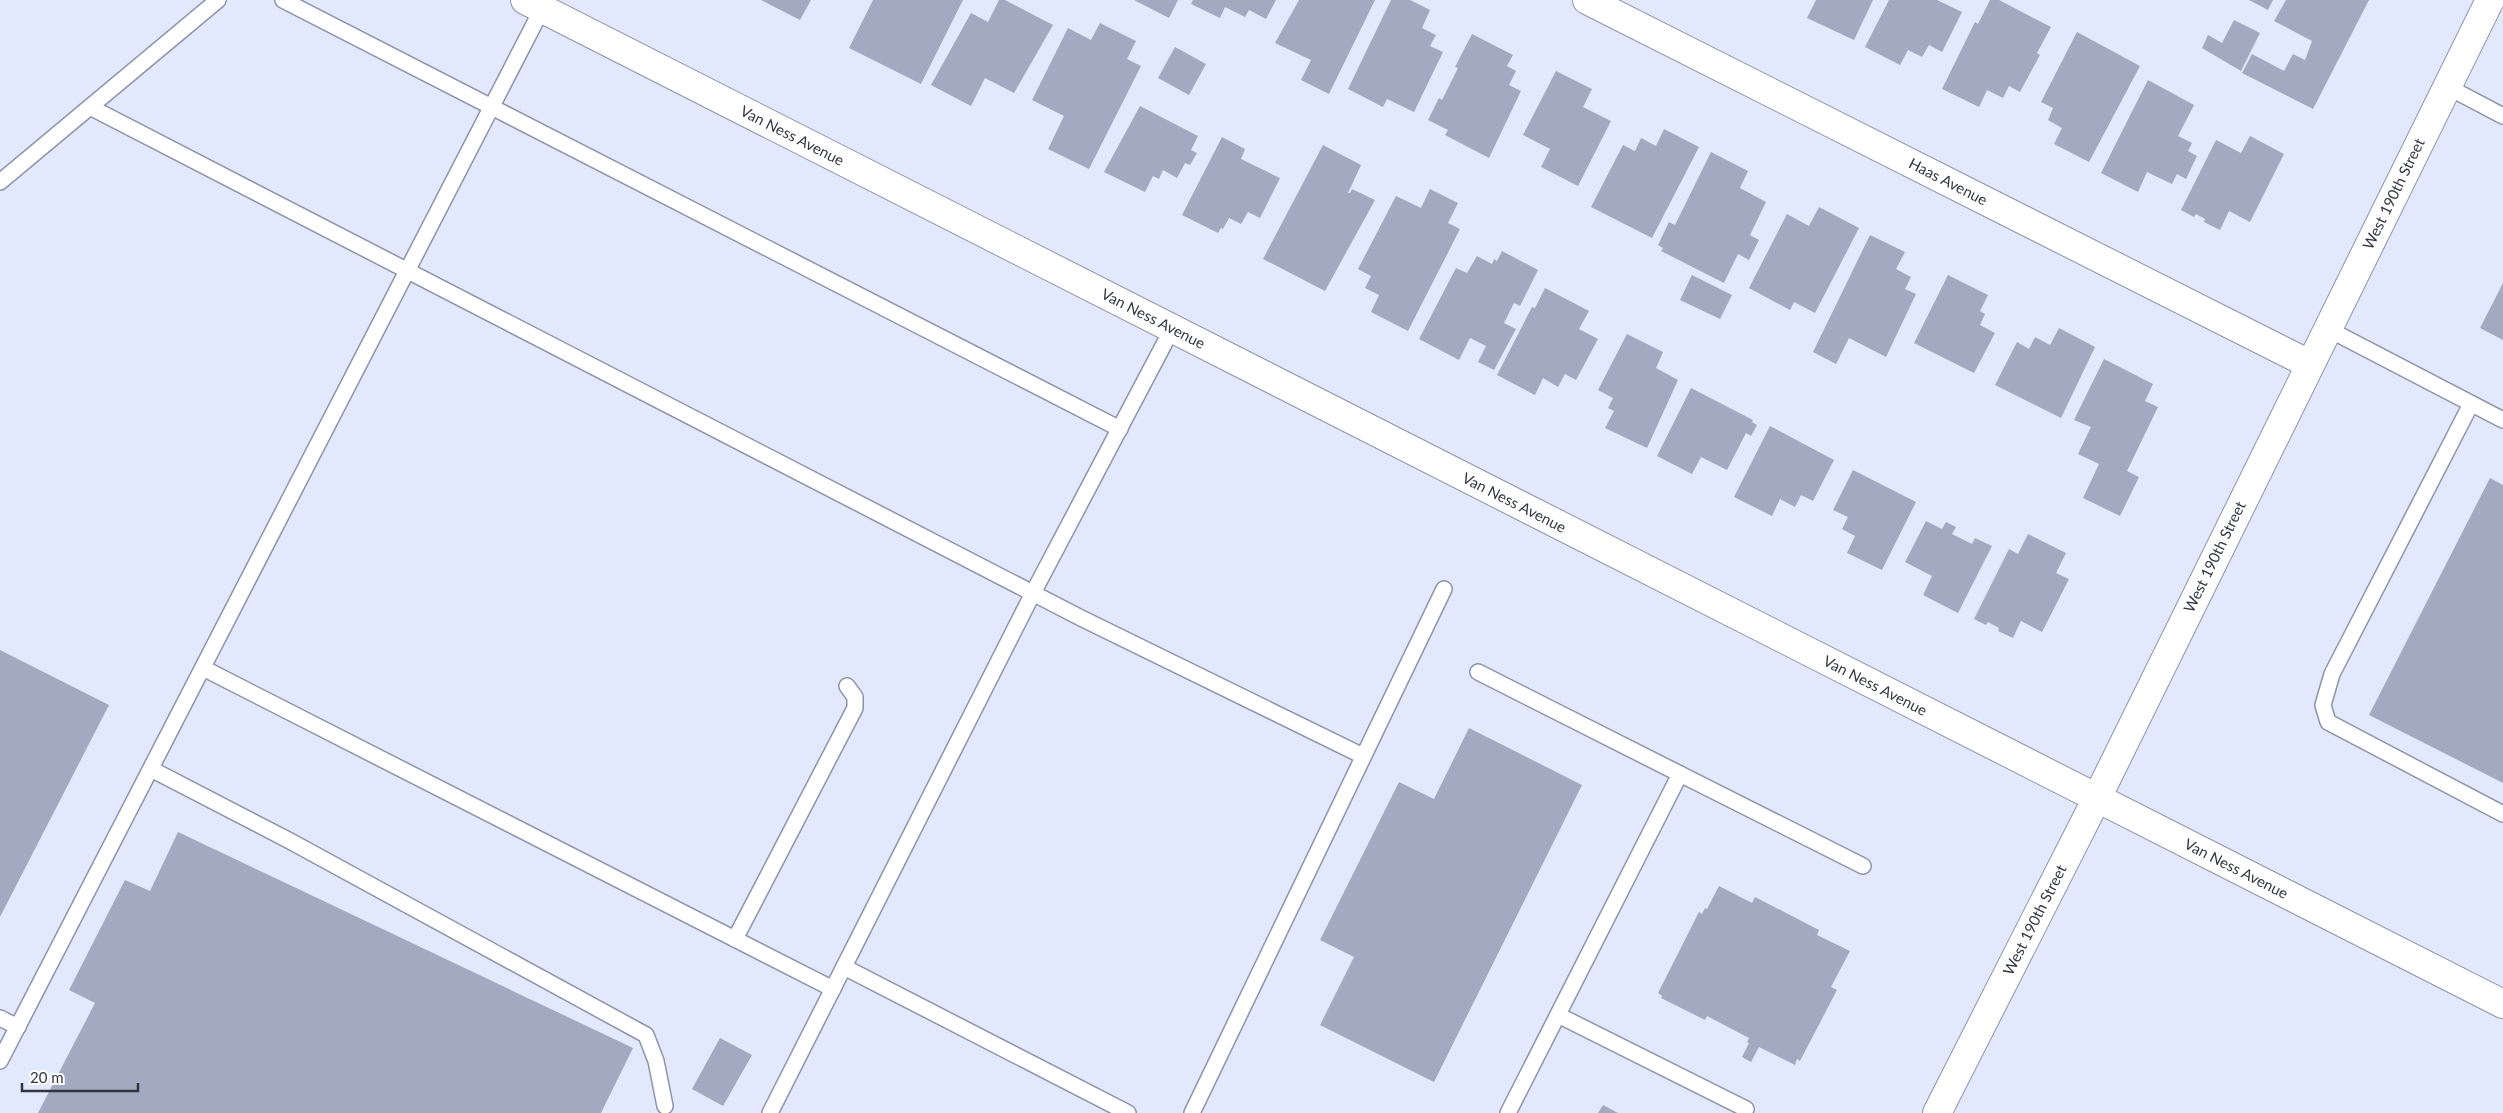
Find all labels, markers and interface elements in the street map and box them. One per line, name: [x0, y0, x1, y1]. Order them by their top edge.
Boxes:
street label: Van Ness Avenue: [738, 101, 847, 169]
street label: West 190th Street: [2358, 134, 2428, 252]
street label: Haas Avenue: [1906, 154, 1991, 209]
street label: Van Ness Avenue: [1099, 284, 1208, 352]
street label: Van Ness Avenue: [1460, 468, 1569, 536]
street label: West 190th Street: [2179, 497, 2249, 615]
street label: Van Ness Avenue: [1821, 651, 1930, 719]
street label: Van Ness Avenue: [2182, 834, 2291, 902]
street label: West 190th Street: [1999, 861, 2070, 978]
scale bar: [22, 1060, 139, 1092]
text: 20 m: [30, 1068, 64, 1086]

